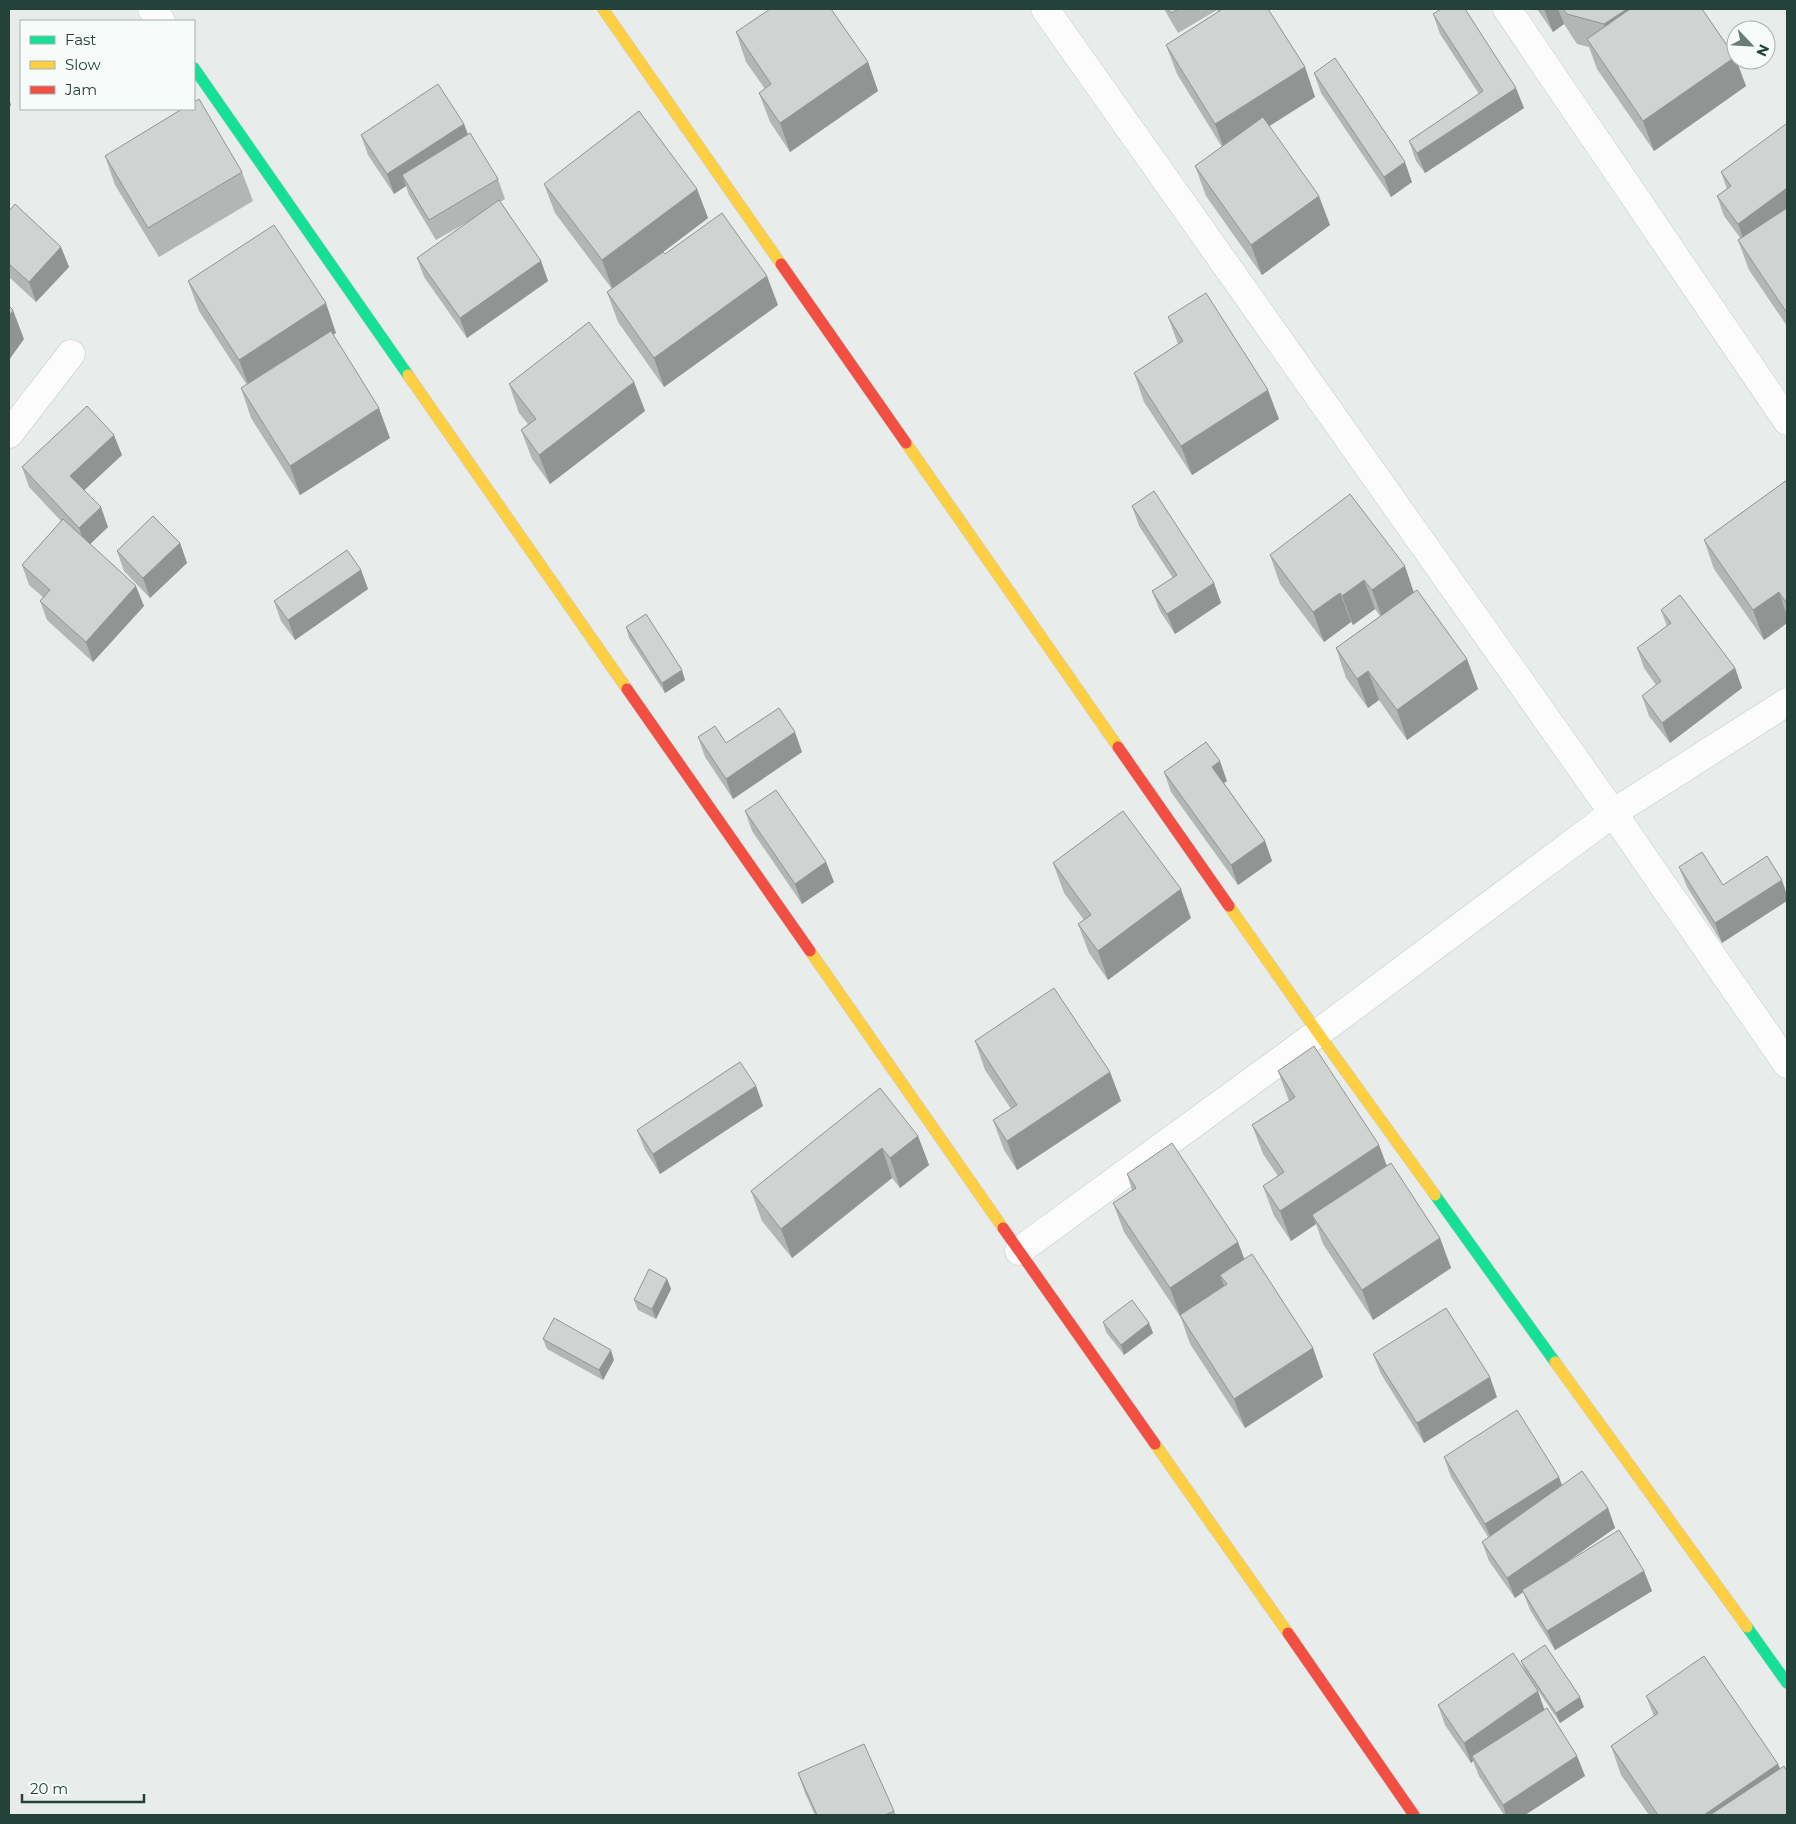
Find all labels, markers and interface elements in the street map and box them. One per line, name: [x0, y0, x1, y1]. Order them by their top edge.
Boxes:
legend: [20, 20, 195, 110]
north arrow: [1726, 20, 1776, 70]
text: Fast: [65, 30, 96, 49]
text: N: [1752, 42, 1773, 59]
text: Slow: [65, 55, 101, 74]
text: Jam: [64, 80, 97, 99]
scale bar: [22, 1772, 145, 1804]
text: 20 m: [30, 1779, 68, 1798]

